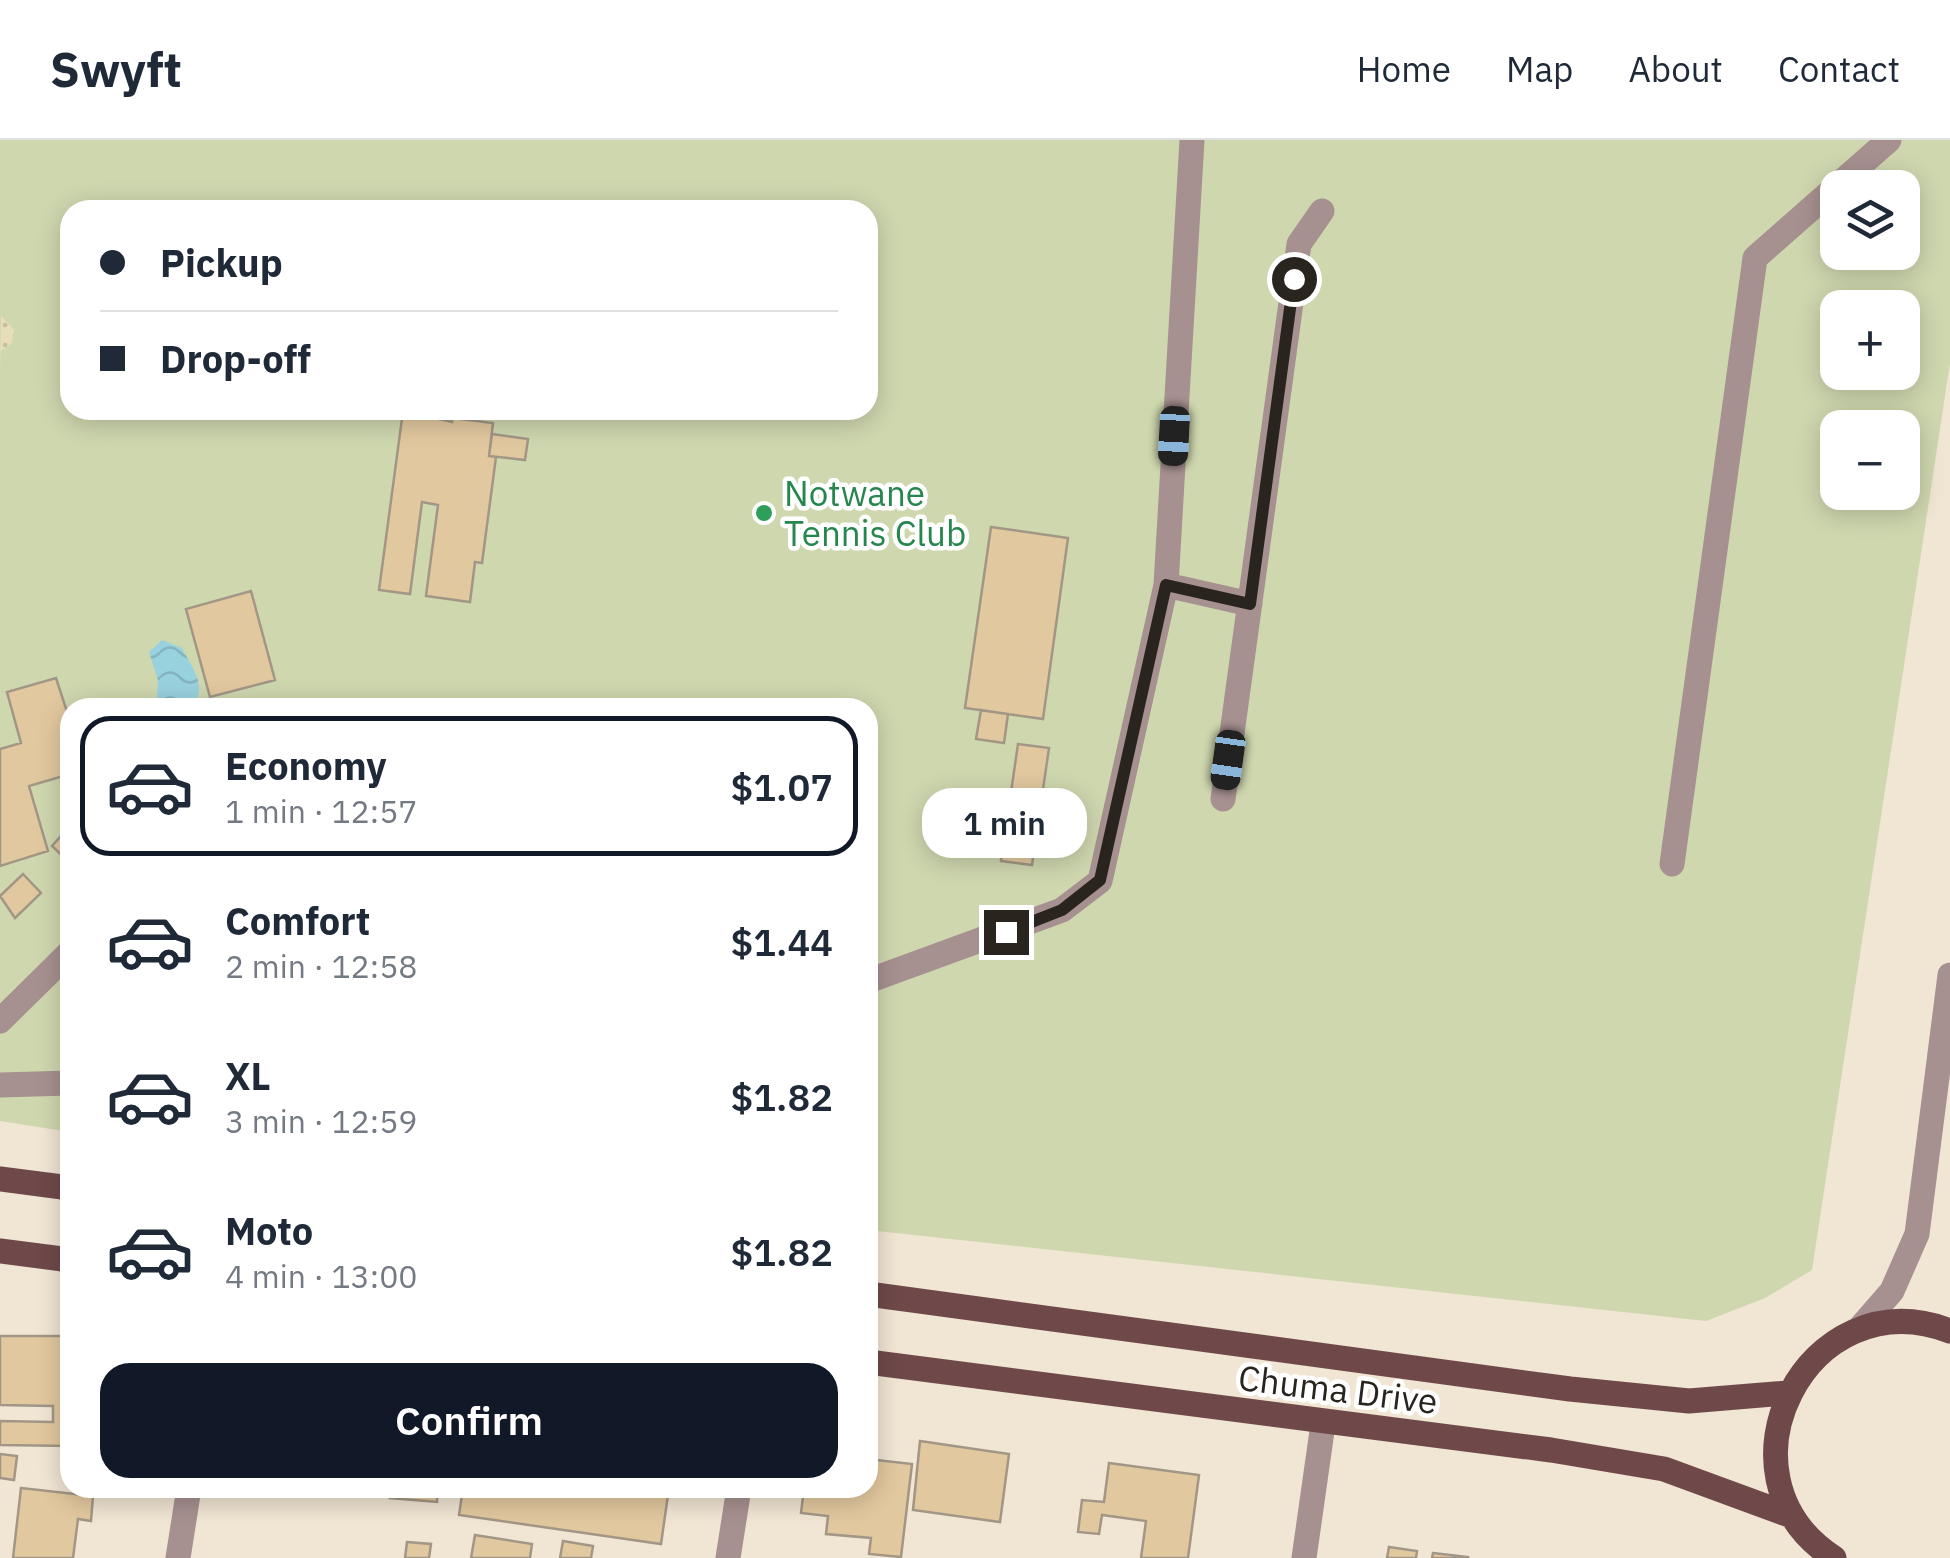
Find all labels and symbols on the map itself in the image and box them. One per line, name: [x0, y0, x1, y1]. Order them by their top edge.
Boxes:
route start: [1272, 257, 1317, 302]
car: [1157, 405, 1191, 467]
place label: Notwane Tennis Club: [784, 470, 966, 556]
marker: Notwane Tennis Club: [753, 502, 775, 524]
car: [1209, 728, 1247, 792]
callout: 1 min: [924, 787, 1088, 857]
route end: [984, 910, 1029, 955]
street label: Chuma Drive: [1236, 1354, 1440, 1424]

